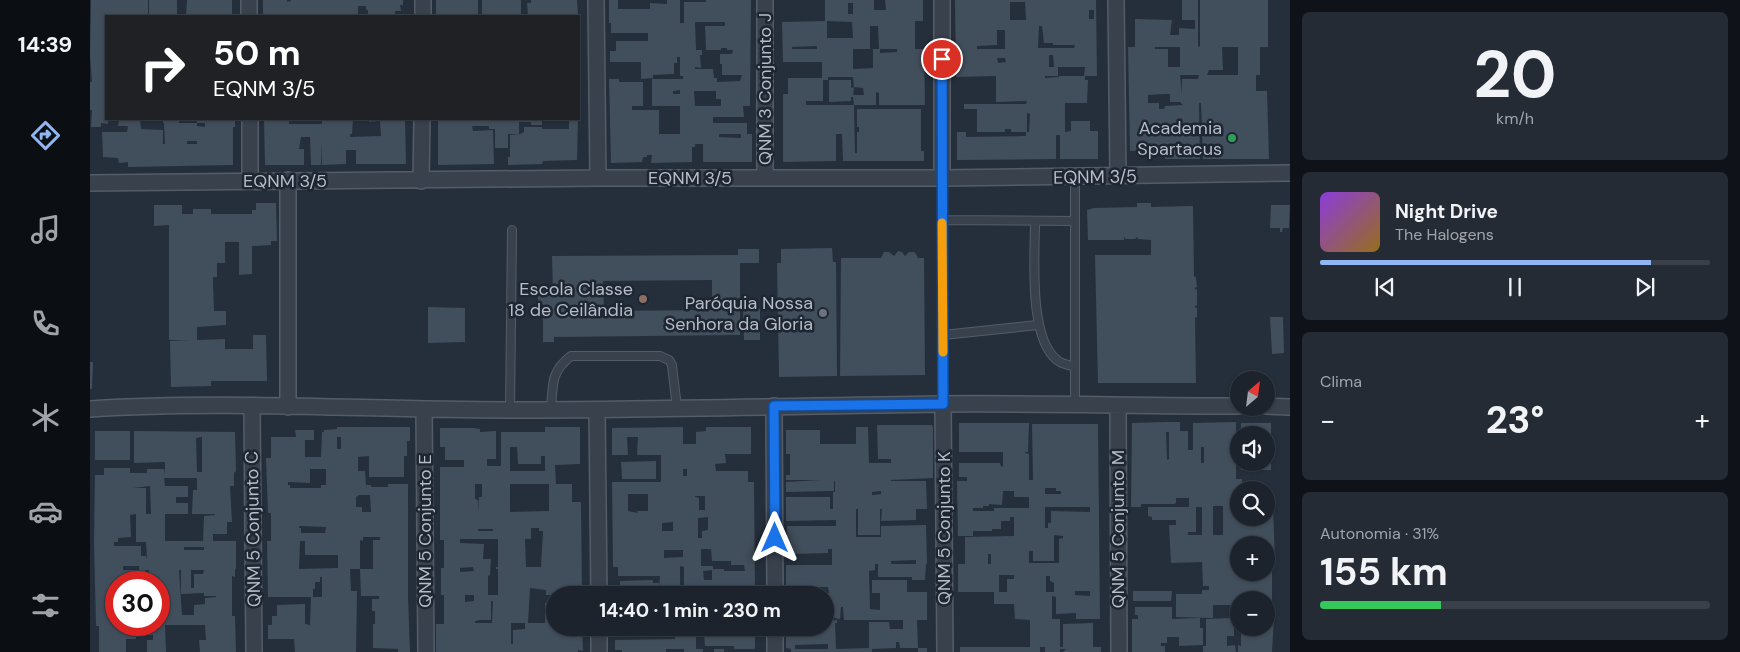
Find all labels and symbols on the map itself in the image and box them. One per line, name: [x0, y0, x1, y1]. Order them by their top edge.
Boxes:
street label: QNM 3 Conjunto J: [753, 13, 777, 165]
pin: [921, 38, 963, 80]
place label: Academia Spartacus: [1137, 116, 1222, 161]
marker: Academia Spartacus: [1226, 132, 1238, 144]
street label: EQNM 3/5: [1053, 164, 1137, 190]
street label: EQNM 3/5: [648, 166, 732, 190]
street label: EQNM 3/5: [243, 169, 327, 193]
place label: Escola Classe 18 de Ceilândia: [508, 277, 633, 322]
place label: Paróquia Nossa Senhora da Gloria: [665, 291, 813, 336]
marker: Escola Classe 18 de Ceilândia: [637, 293, 649, 305]
marker: Paróquia Nossa Senhora da Gloria: [817, 307, 829, 319]
north arrow: [1230, 371, 1275, 416]
street label: QNM 5 Conjunto M: [1106, 450, 1130, 608]
street label: QNM 5 Conjunto C: [240, 451, 266, 607]
street label: QNM 5 Conjunto K: [932, 451, 956, 605]
street label: QNM 5 Conjunto E: [413, 454, 437, 608]
position arrow: [748, 511, 800, 563]
speed limit sign: 30: [105, 571, 170, 636]

